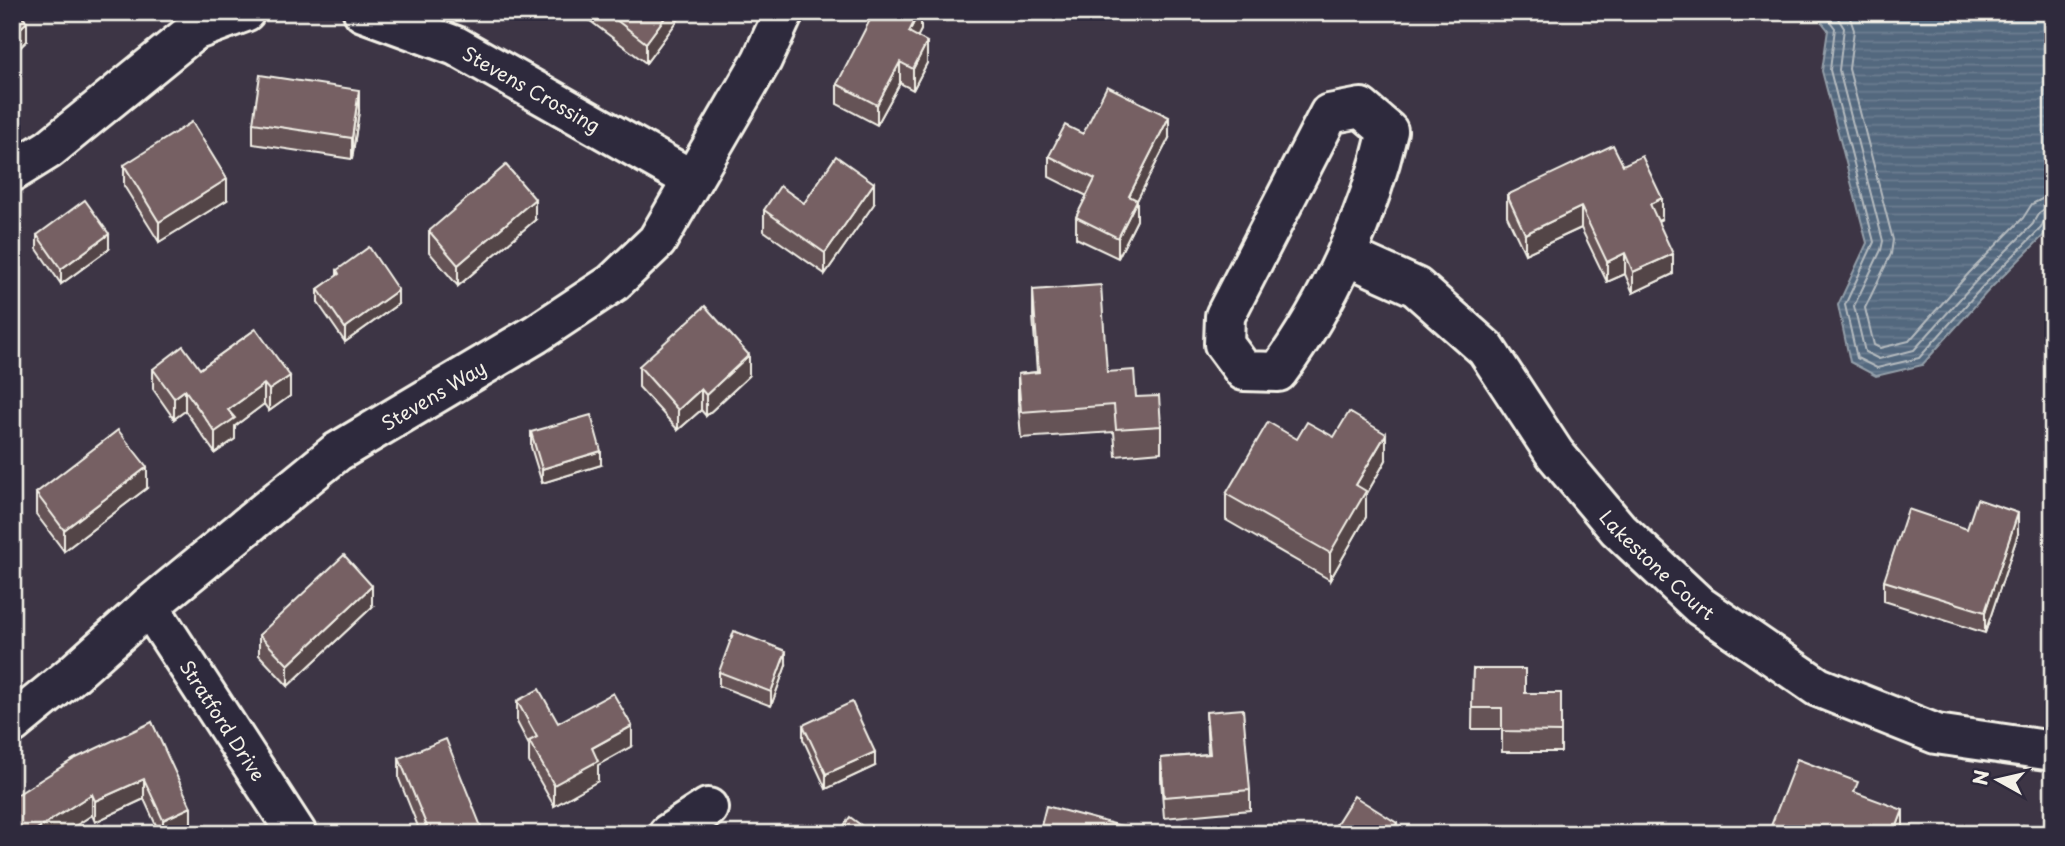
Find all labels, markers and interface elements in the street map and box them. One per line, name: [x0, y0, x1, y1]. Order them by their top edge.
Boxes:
street label: Stevens Crossing: [458, 39, 606, 139]
street label: Stevens Way: [376, 353, 491, 437]
street label: Lakestone Court: [1593, 504, 1721, 626]
street label: Stratford Drive: [173, 654, 273, 786]
north arrow: [1964, 744, 2034, 814]
text: N: [1965, 768, 1995, 787]

